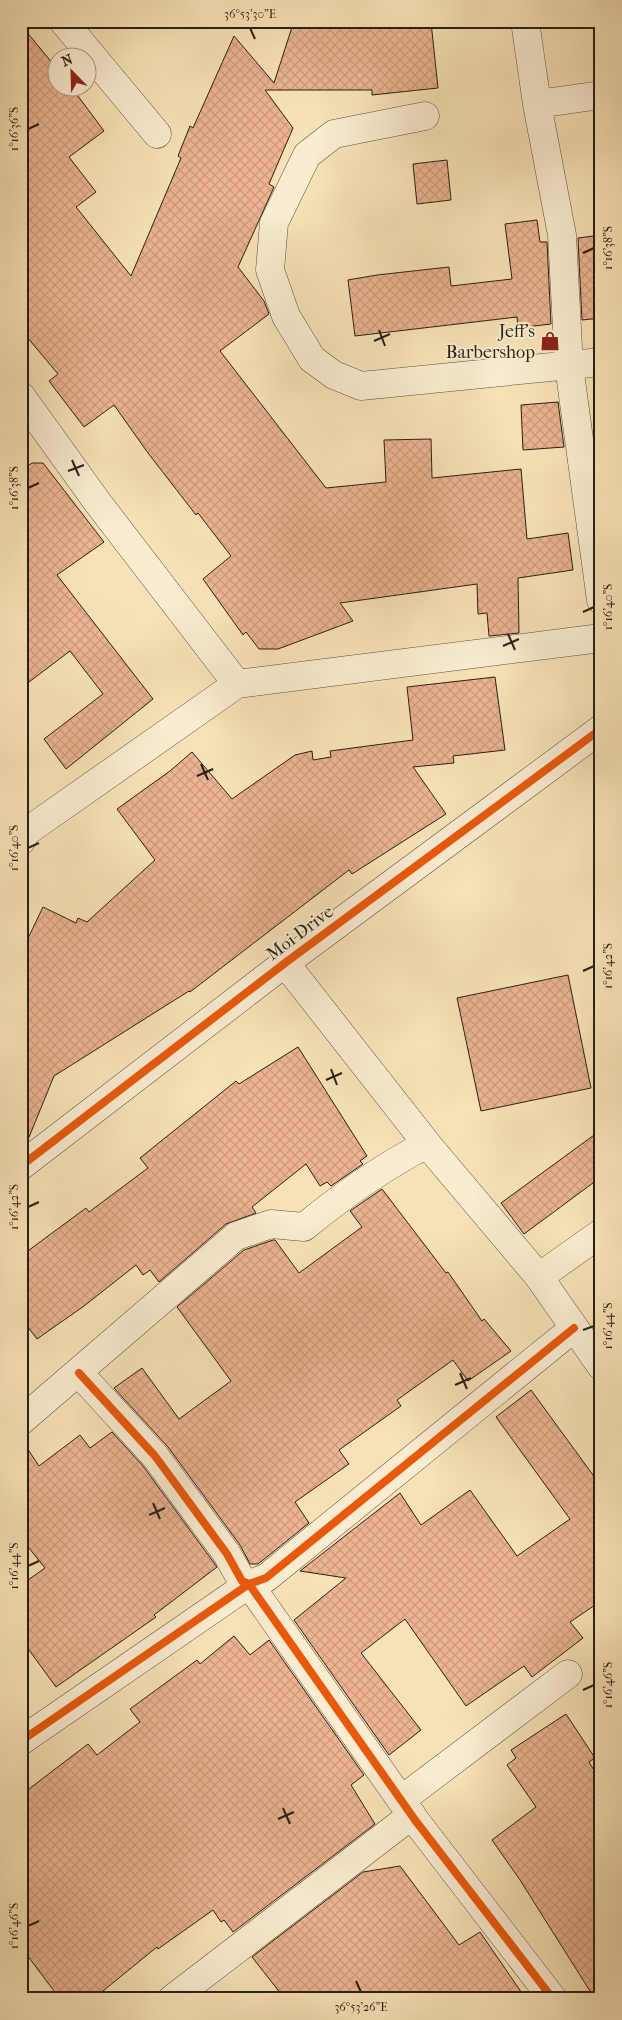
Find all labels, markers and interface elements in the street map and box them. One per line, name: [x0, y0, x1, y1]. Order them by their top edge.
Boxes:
text: 36°53'30"E: [224, 7, 276, 21]
north arrow: [48, 48, 98, 98]
text: N: [59, 50, 76, 70]
text: 1°16'36"S: [7, 107, 21, 151]
text: 1°16'38"S: [601, 226, 615, 270]
place label: Jeff's Barbershop: [446, 321, 535, 363]
shop icon: Jeff's Barbershop: [539, 330, 561, 352]
text: 1°16'38"S: [7, 466, 21, 510]
text: 1°16'40"S: [601, 584, 615, 630]
text: 1°16'40"S: [7, 825, 21, 871]
street label: Moi Drive: [262, 901, 338, 965]
text: 1°16'42"S: [601, 943, 615, 989]
text: 1°16'42"S: [7, 1184, 21, 1230]
text: 1°16'44"S: [601, 1302, 615, 1350]
text: 1°16'44"S: [7, 1542, 21, 1590]
text: 1°16'46"S: [601, 1662, 615, 1708]
text: 1°16'46"S: [7, 1903, 21, 1949]
text: 36°53'26"E: [334, 2000, 388, 2014]

